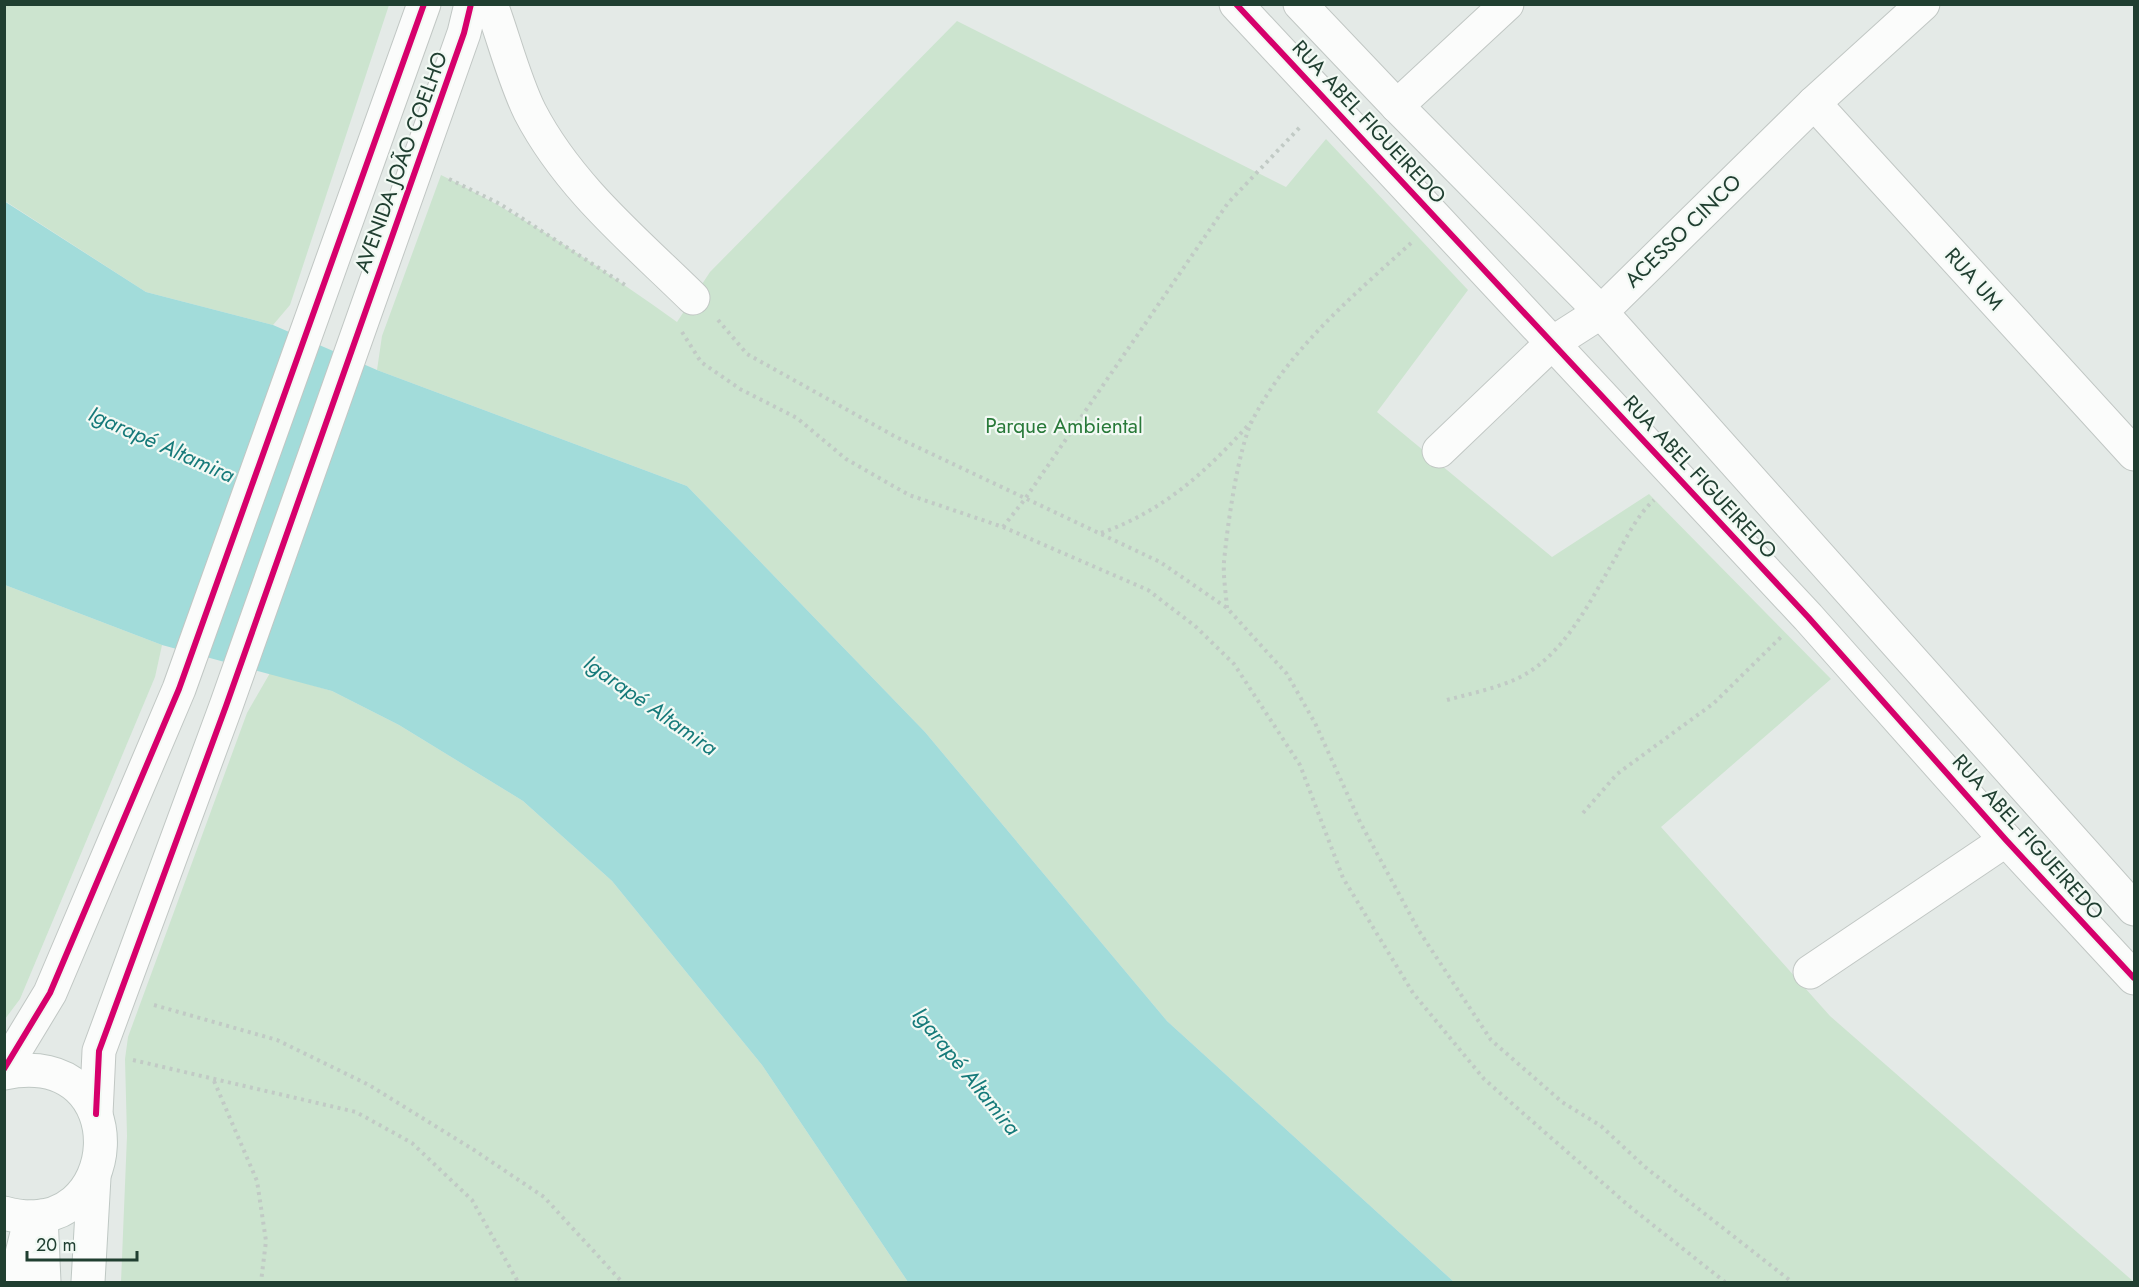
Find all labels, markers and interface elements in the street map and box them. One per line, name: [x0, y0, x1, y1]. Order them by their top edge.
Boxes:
street label: RUA ABEL FIGUEIREDO: [1285, 34, 1453, 210]
street label: AVENIDA JOÃO COELHO: [347, 47, 455, 277]
street label: ACESSO CINCO: [1618, 167, 1748, 295]
street label: RUA UM: [1938, 241, 2010, 317]
street label: RUA ABEL FIGUEIREDO: [1616, 389, 1784, 565]
water label: Igarapé Altamira: [84, 397, 240, 491]
park label: Parque Ambiental: [985, 411, 1143, 441]
water label: Igarapé Altamira: [578, 647, 724, 763]
street label: RUA ABEL FIGUEIREDO: [1945, 747, 2111, 927]
water label: Igarapé Altamira: [905, 1000, 1029, 1142]
scale bar: [27, 1224, 136, 1262]
text: 20 m: [36, 1232, 76, 1258]

